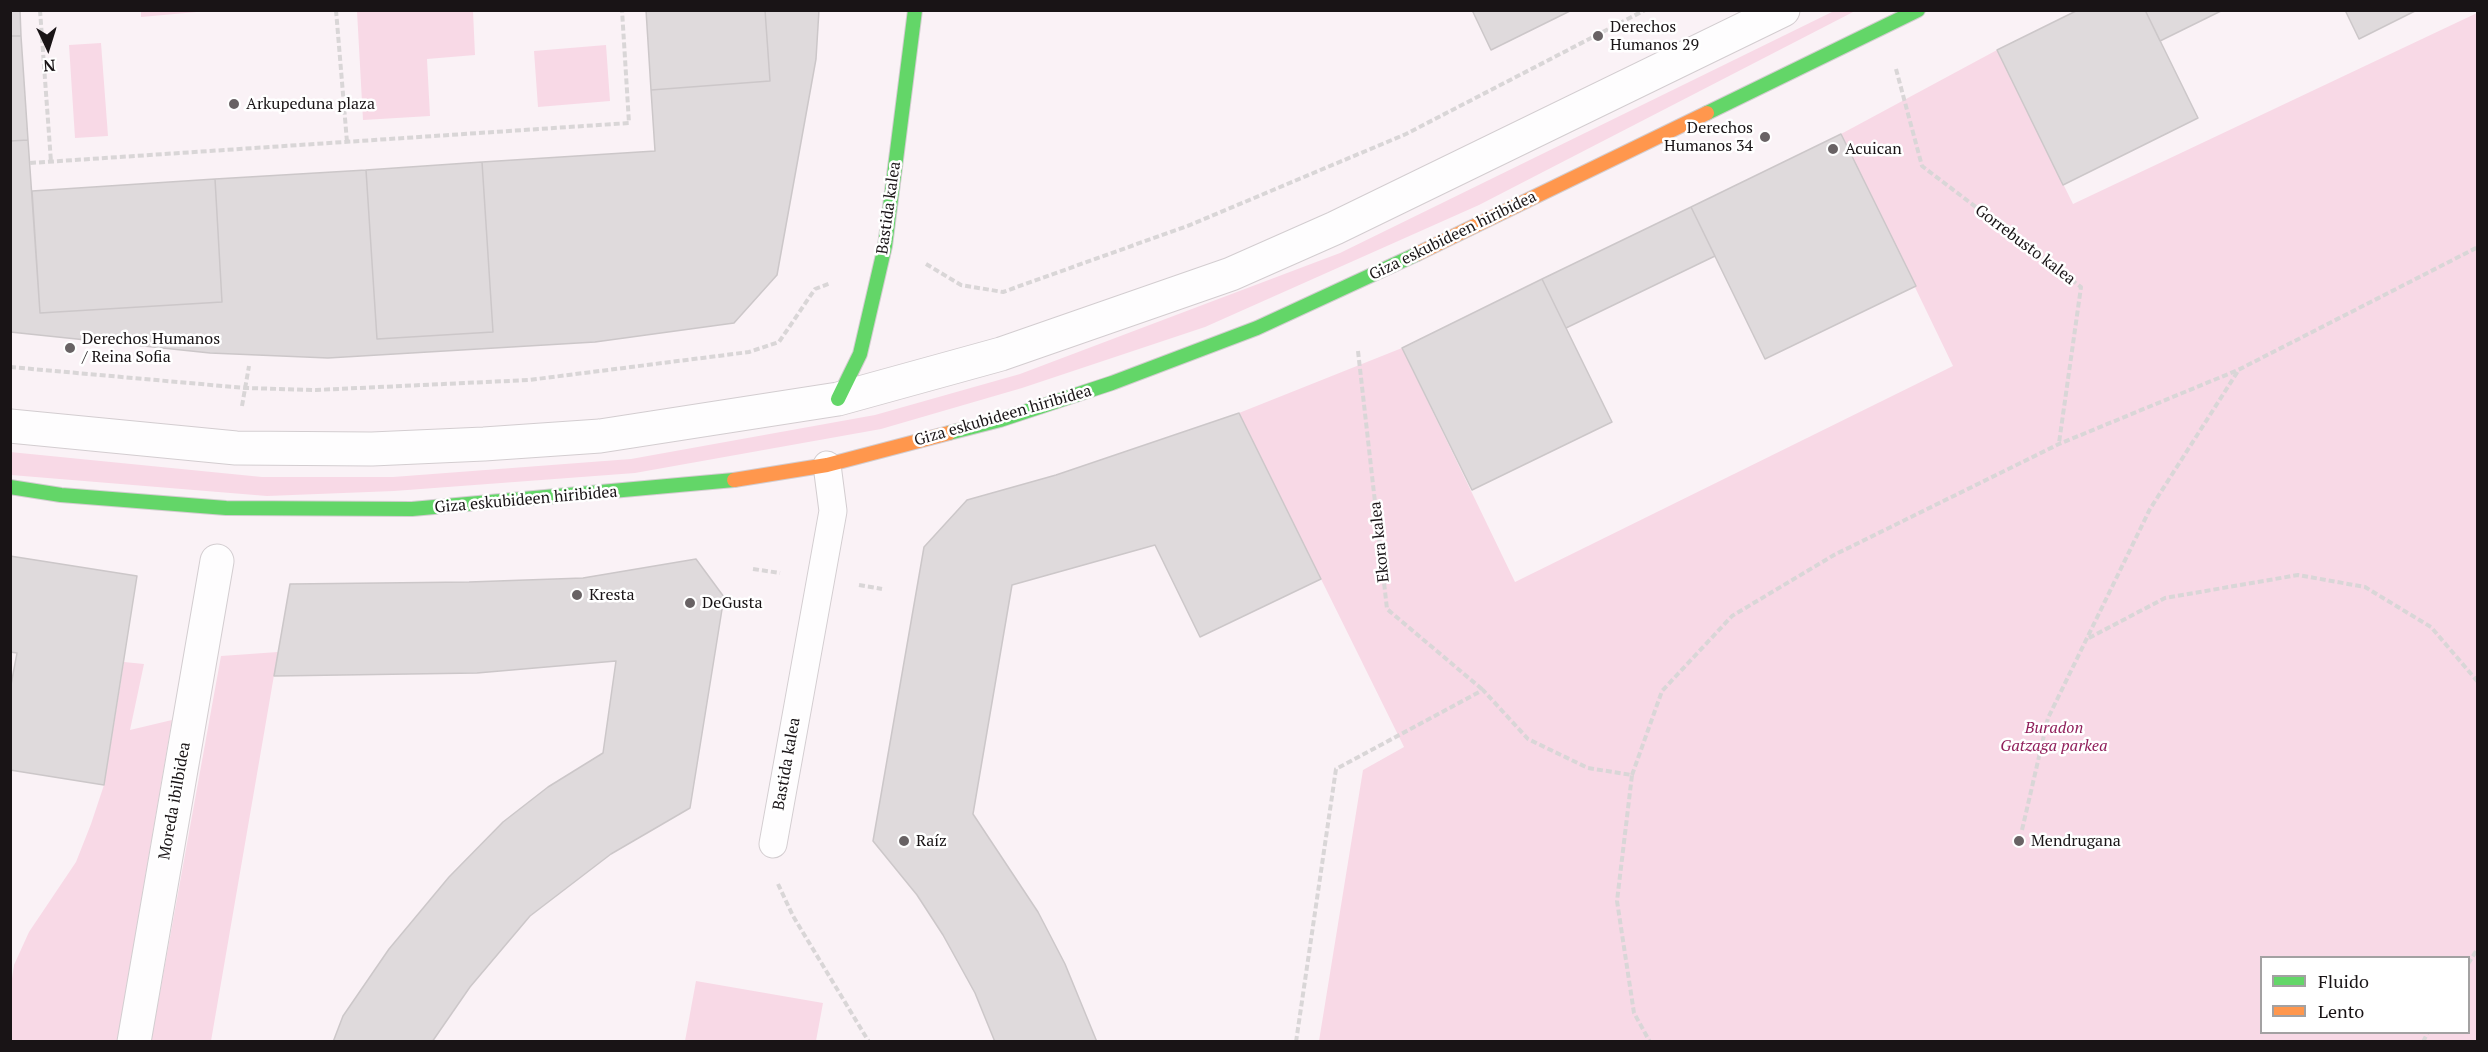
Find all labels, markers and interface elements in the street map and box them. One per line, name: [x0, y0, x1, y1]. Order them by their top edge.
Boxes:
place label: Derechos Humanos 29: [1610, 17, 1699, 55]
north arrow: [18, 18, 78, 78]
marker: Derechos Humanos 29: [1591, 29, 1605, 43]
text: N: [42, 55, 56, 77]
place label: Arkupeduna plaza: [246, 94, 375, 114]
marker: Arkupeduna plaza: [227, 97, 241, 111]
place label: Derechos Humanos 34: [1664, 118, 1753, 156]
marker: Derechos Humanos 34: [1758, 130, 1772, 144]
place label: Acuican: [1845, 139, 1902, 159]
marker: Acuican: [1826, 142, 1840, 156]
street label: Bastida kalea: [873, 160, 905, 256]
street label: Giza eskubideen hiribidea: [1366, 187, 1540, 285]
street label: Gorrebusto kalea: [1971, 201, 2079, 289]
place label: Derechos Humanos / Reina Sofia: [82, 329, 220, 367]
marker: Derechos Humanos / Reina Sofia: [63, 341, 77, 355]
street label: Giza eskubideen hiribidea: [912, 381, 1094, 451]
street label: Giza eskubideen hiribidea: [434, 482, 618, 518]
street label: Ekora kalea: [1366, 500, 1394, 584]
place label: Kresta: [589, 585, 634, 605]
marker: Kresta: [570, 588, 584, 602]
place label: DeGusta: [702, 593, 763, 613]
marker: DeGusta: [683, 596, 697, 610]
street label: Bastida kalea: [769, 716, 805, 812]
park label: Buradon Gatzaga parkea: [2000, 718, 2108, 756]
street label: Moreda ibilbidea: [155, 741, 195, 861]
place label: Raíz: [916, 831, 947, 851]
place label: Mendrugana: [2031, 831, 2121, 851]
marker: Raíz: [897, 834, 911, 848]
marker: Mendrugana: [2012, 834, 2026, 848]
legend: [2260, 956, 2470, 1034]
text: Fluido: [2318, 969, 2369, 993]
text: Lento: [2318, 999, 2364, 1023]

